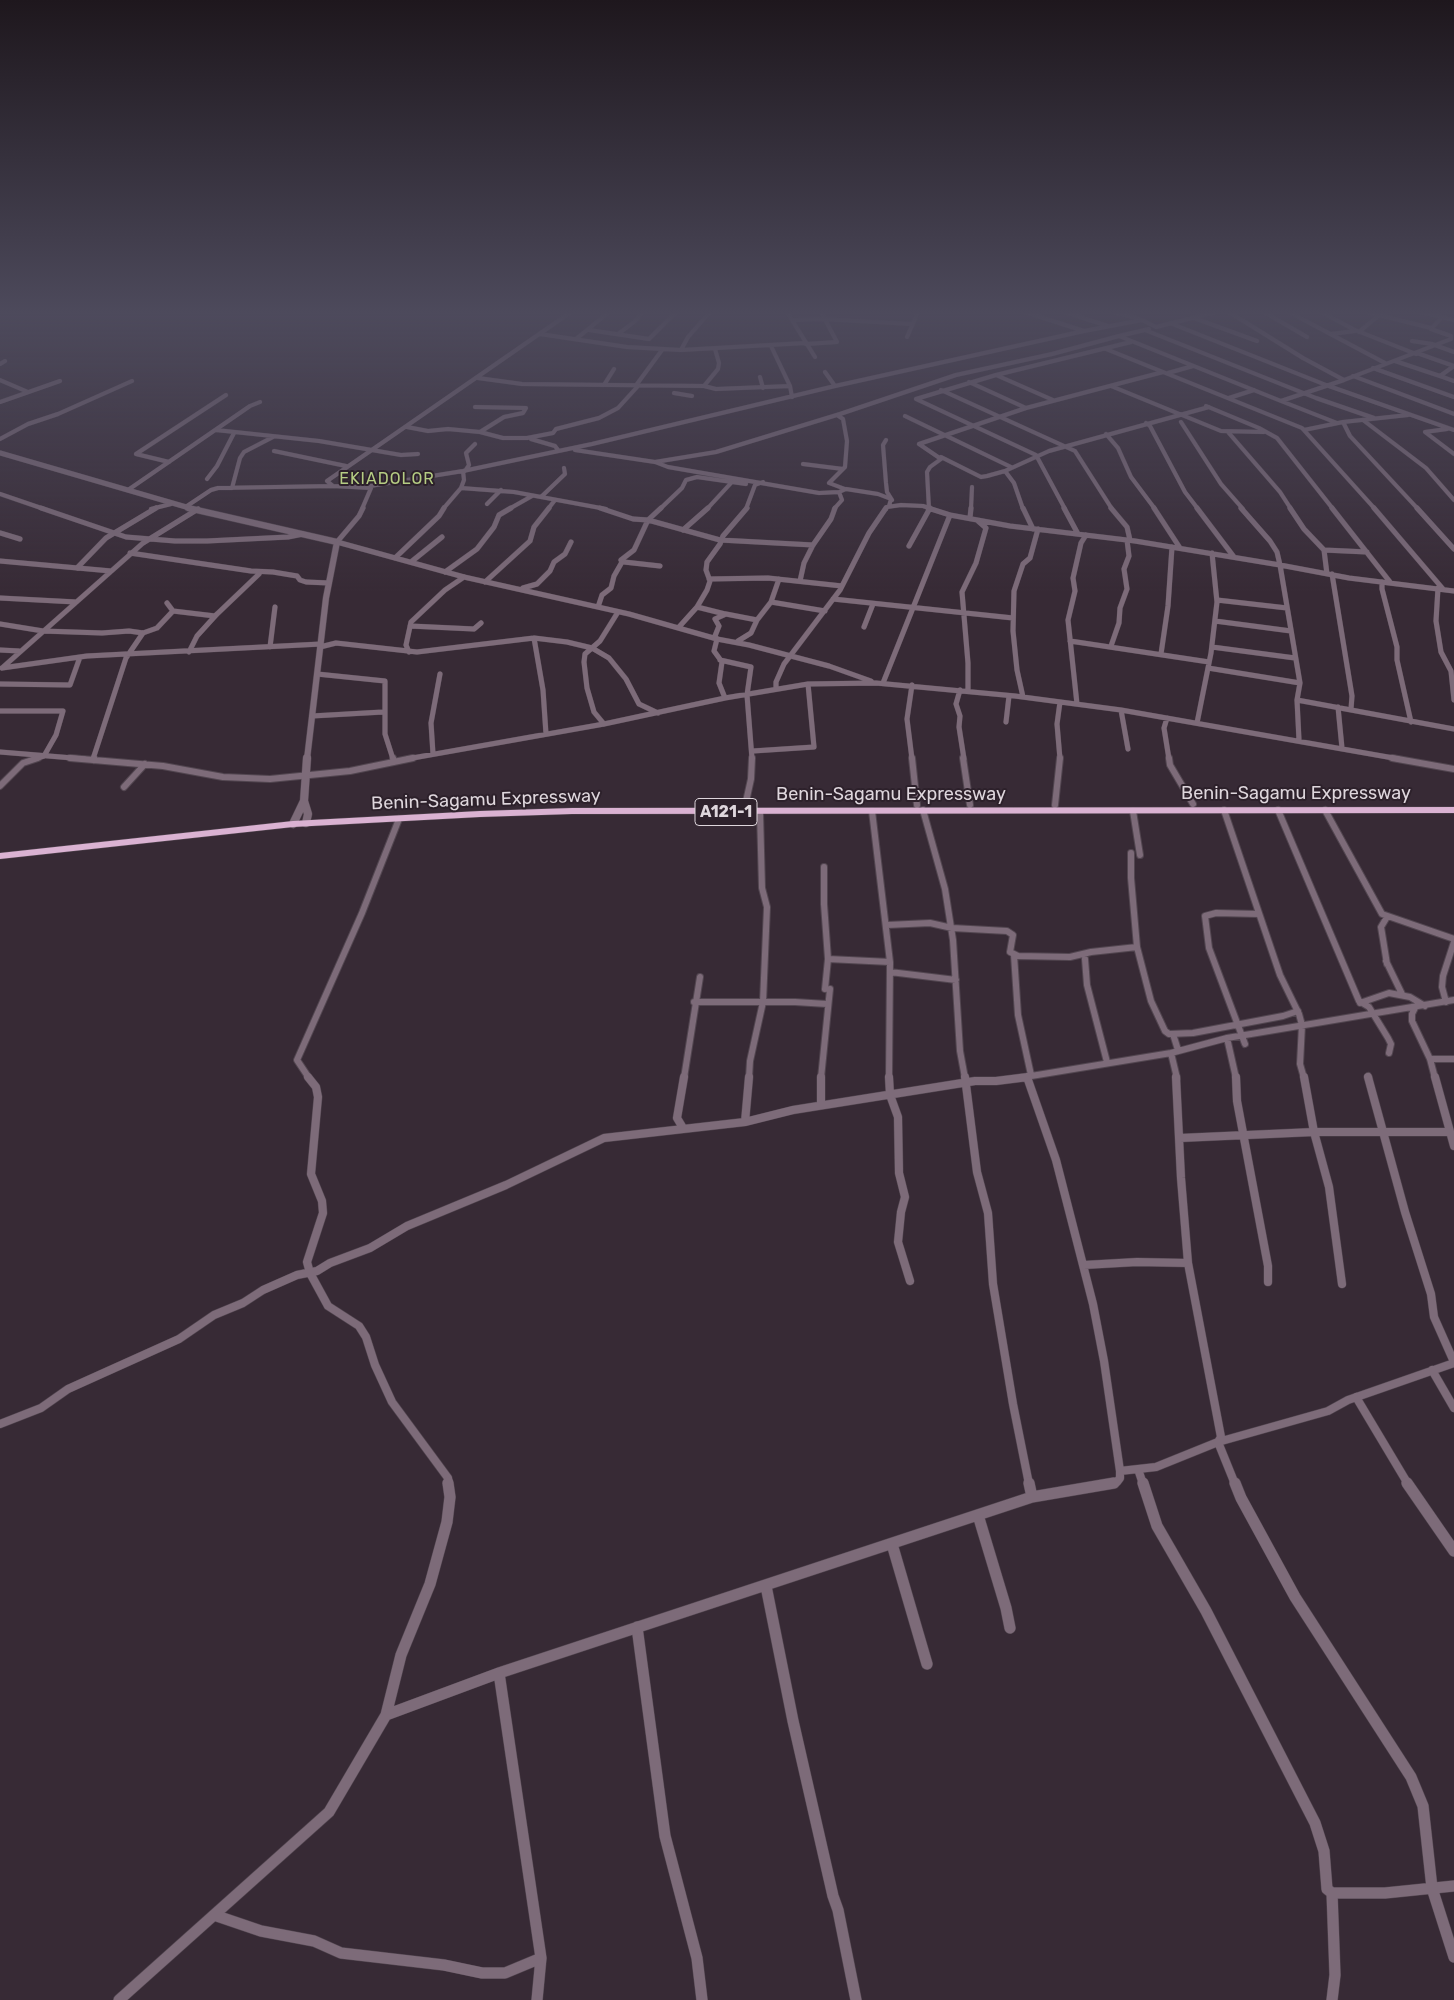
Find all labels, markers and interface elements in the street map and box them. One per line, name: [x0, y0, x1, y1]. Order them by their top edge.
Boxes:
district label: EKIADOLOR: [338, 469, 436, 489]
street label: Benin-Sagamu Expressway: [1181, 783, 1411, 805]
street label: Benin-Sagamu Expressway: [776, 784, 1006, 806]
street label: Benin-Sagamu Expressway: [371, 785, 601, 815]
road number: A121-1: [695, 799, 757, 826]

